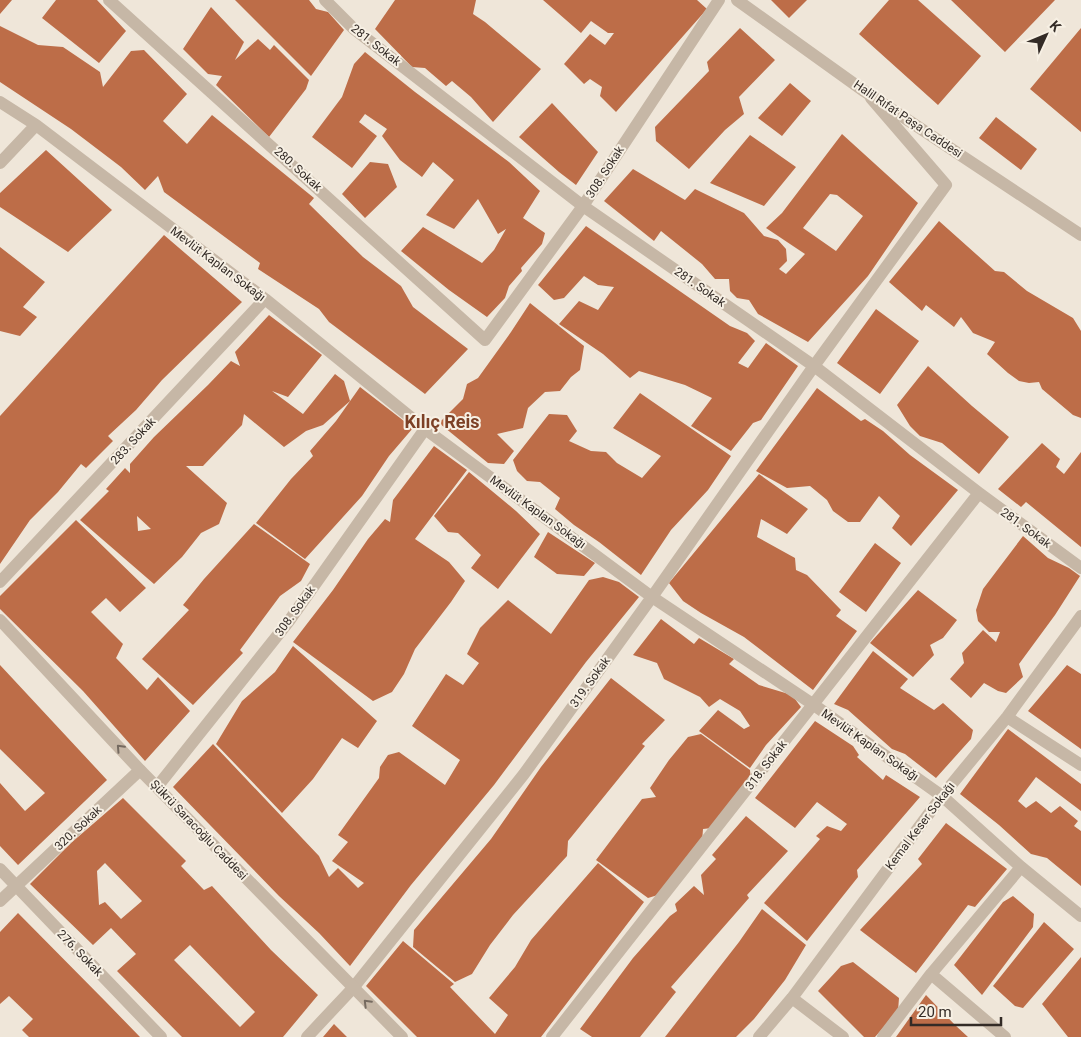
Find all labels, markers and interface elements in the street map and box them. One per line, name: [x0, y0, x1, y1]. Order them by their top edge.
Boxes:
north arrow: [1021, 10, 1071, 60]
text: K: [1047, 17, 1064, 35]
street label: 281. Sokak: [348, 21, 404, 69]
street label: Halil Rıfat Paşa Caddesi: [851, 77, 965, 161]
street label: 308. Sokak: [583, 143, 627, 201]
street label: 280. Sokak: [271, 144, 325, 195]
street label: Mevlüt Kaplan Sokağı: [168, 224, 268, 304]
street label: 281. Sokak: [672, 264, 729, 310]
district label: Kılıç Reis: [404, 411, 480, 432]
street label: 283. Sokak: [108, 414, 159, 467]
street label: Mevlüt Kaplan Sokağı: [487, 472, 589, 552]
street label: 281. Sokak: [998, 505, 1055, 552]
street label: 308. Sokak: [272, 582, 319, 639]
street label: 319. Sokak: [567, 653, 614, 710]
street label: Mevlüt Kaplan Sokağı: [819, 706, 921, 784]
street label: 318. Sokak: [742, 737, 790, 793]
one-way arrow: [117, 745, 126, 754]
street label: Şükrü Saracoğlu Caddesi: [148, 777, 250, 883]
street label: Kemal Keser Sokağı: [882, 779, 958, 873]
street label: 320. Sokak: [52, 802, 105, 853]
street label: 276. Sokak: [54, 927, 106, 980]
scale bar: [911, 994, 1001, 1026]
one-way arrow: [364, 999, 373, 1008]
text: 20 m: [918, 1003, 952, 1021]

